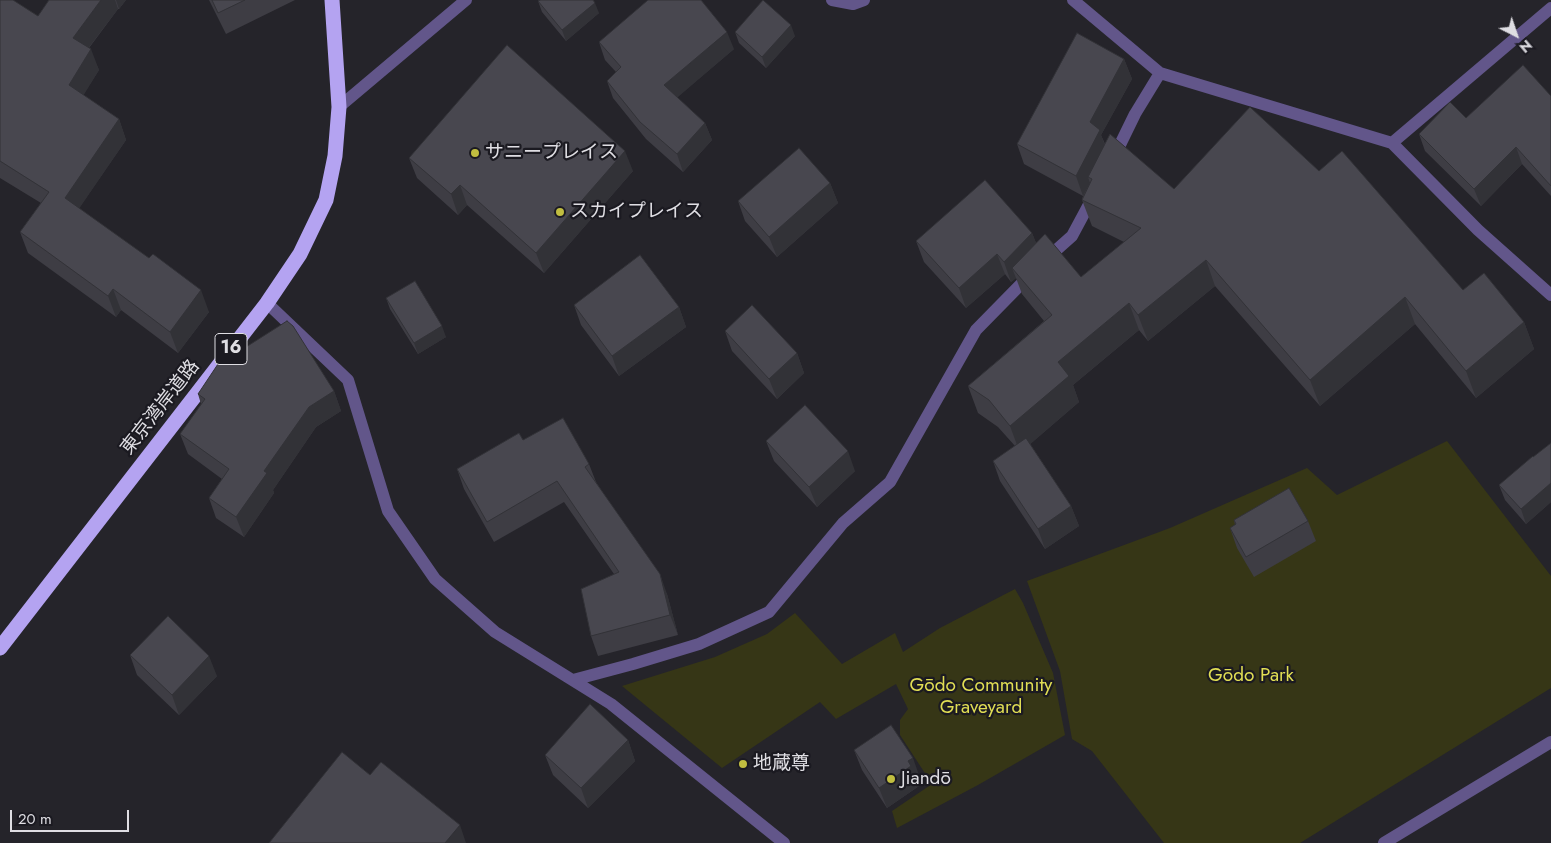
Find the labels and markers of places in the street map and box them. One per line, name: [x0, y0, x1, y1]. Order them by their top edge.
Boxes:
place label: サニープレイス: [485, 142, 618, 164]
marker: サニープレイス: [469, 147, 481, 159]
place label: スカイプレイス: [570, 201, 703, 223]
marker: スカイプレイス: [554, 206, 566, 218]
place label: 地蔵尊: [753, 753, 810, 775]
marker: 地蔵尊: [737, 758, 749, 770]
place label: Jiandō: [901, 768, 951, 790]
marker: Jiandō: [885, 773, 897, 785]

